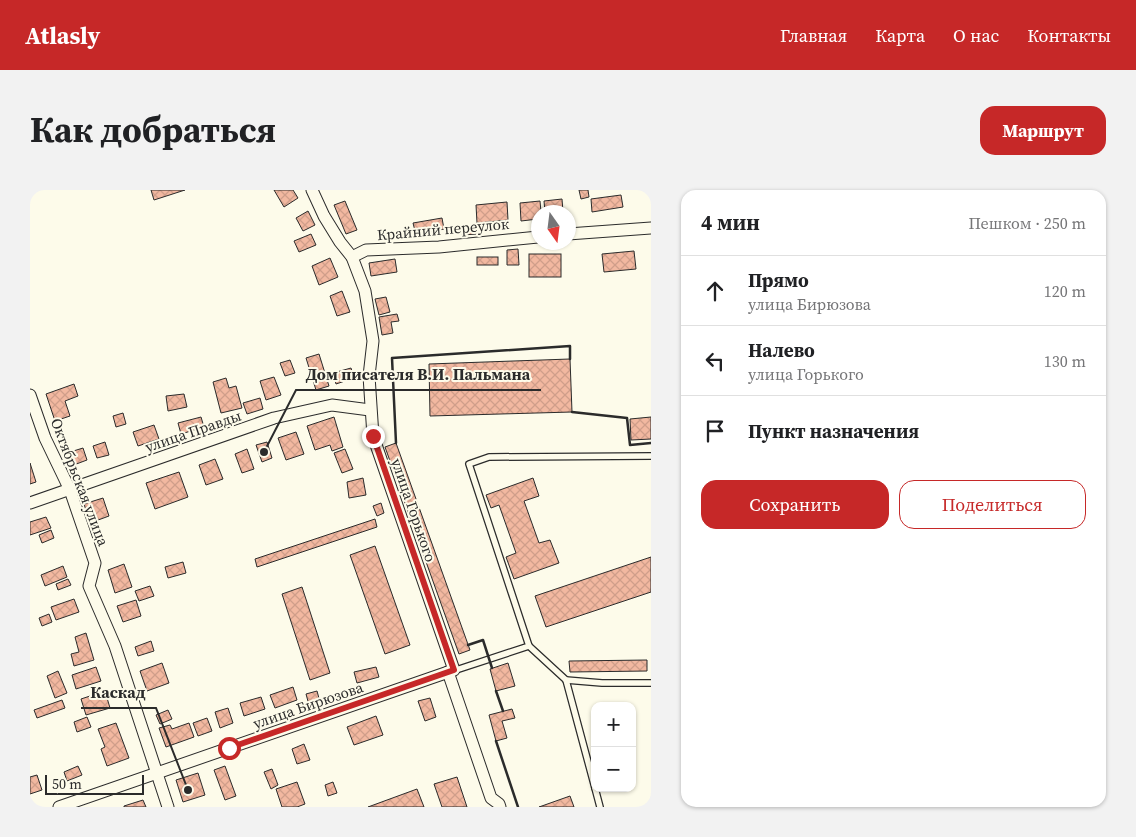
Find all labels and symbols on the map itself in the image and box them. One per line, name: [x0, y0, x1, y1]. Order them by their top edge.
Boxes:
north arrow: [531, 205, 576, 250]
street label: Крайний переулок: [376, 213, 511, 245]
callout: Дом писателя В.И. Пальмана: [296, 359, 541, 390]
text: Дом писателя В.И. Пальмана: [306, 363, 531, 385]
street label: улица Правды: [142, 405, 244, 457]
street label: Октябрьская улица: [46, 415, 114, 549]
route end: [362, 425, 385, 448]
street label: улица Горького: [386, 455, 442, 565]
street label: улица Бирюзова: [250, 676, 366, 734]
callout: Каскад: [81, 677, 156, 708]
text: Каскад: [90, 681, 146, 703]
route start: [218, 737, 241, 760]
scale bar: [45, 772, 144, 795]

